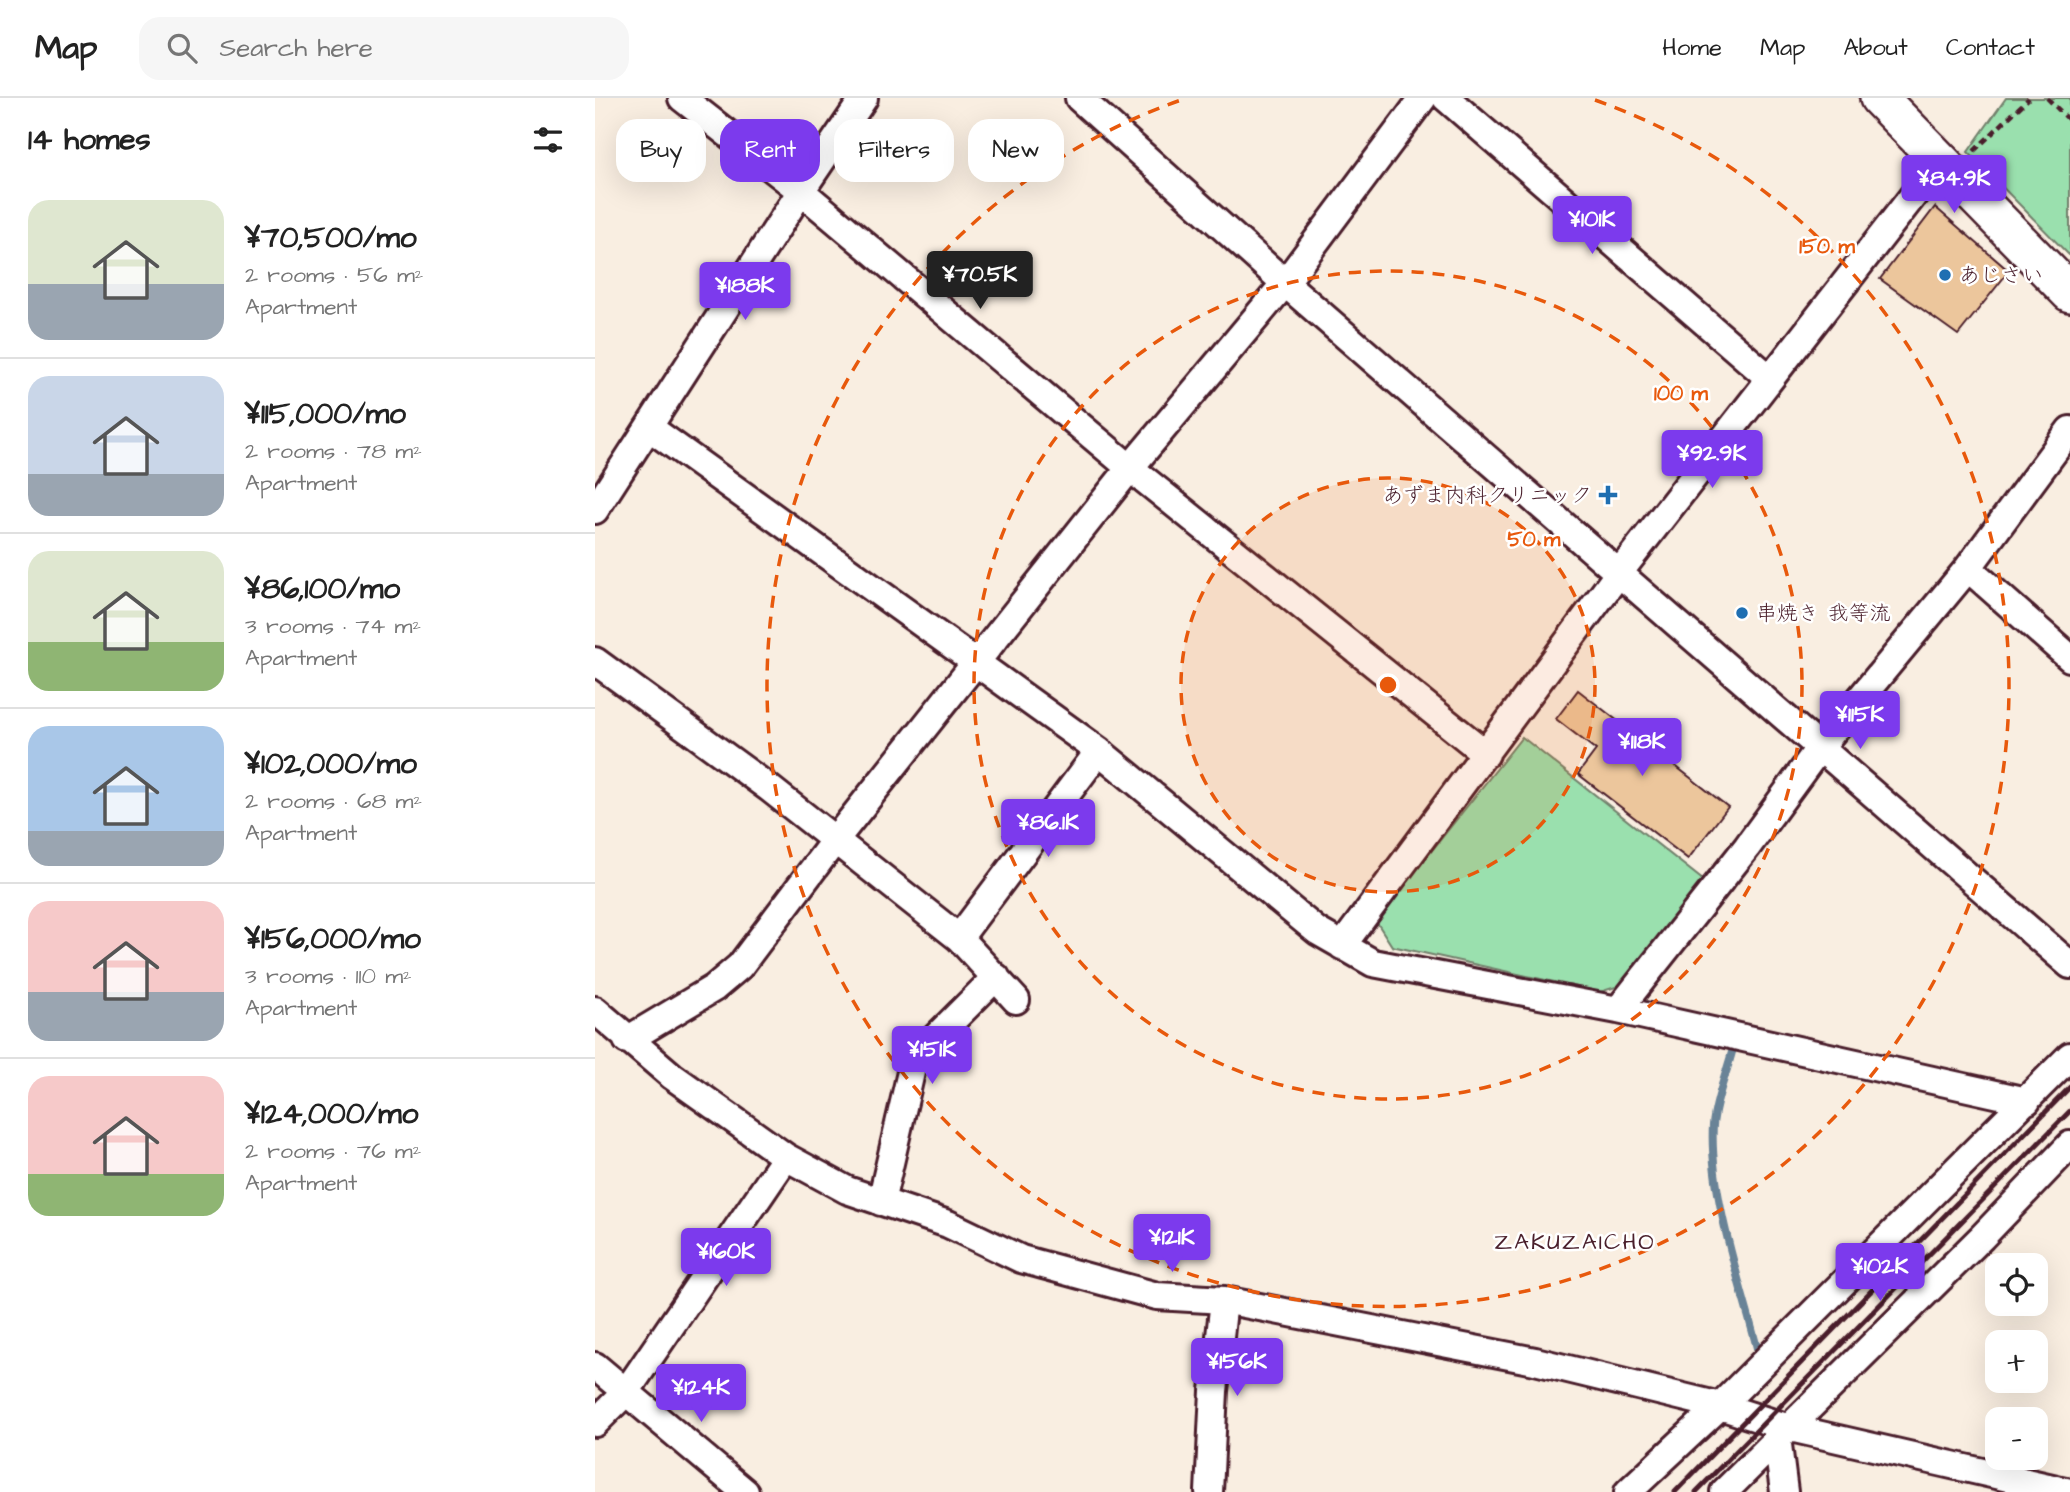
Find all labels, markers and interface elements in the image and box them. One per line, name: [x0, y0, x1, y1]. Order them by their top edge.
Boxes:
search box: [139, 17, 629, 80]
text: Map: [35, 25, 97, 71]
icon: search: [163, 29, 201, 67]
text: Search here: [219, 30, 373, 66]
text: Home: [1662, 31, 1722, 65]
text: Map: [1760, 31, 1805, 65]
text: About: [1843, 31, 1908, 65]
text: Contact: [1946, 31, 2035, 65]
text: 14 homes: [28, 119, 151, 161]
chip: Buy: [616, 119, 706, 182]
chip: Rent: [720, 119, 820, 182]
chip: Filters: [834, 119, 954, 182]
chip: New: [968, 119, 1064, 182]
icon: filters: [529, 121, 567, 159]
pin: ¥84.9K: [1897, 156, 2011, 215]
text: ¥84.9K: [1917, 162, 1991, 194]
pin: ¥101K: [1543, 197, 1641, 256]
text: ¥101K: [1569, 203, 1615, 235]
text: ¥70,500/mo: [245, 217, 417, 259]
icon: home: [84, 228, 168, 312]
text: 150 m: [1799, 232, 1855, 261]
pin: ¥70.5K: [923, 252, 1037, 311]
text: ¥70.5K: [943, 258, 1017, 290]
text: 2 rooms · 56 m²: [245, 259, 423, 291]
place label: あじさい: [1959, 261, 2043, 290]
pin: ¥188K: [696, 262, 794, 322]
marker: あじさい: [1937, 267, 1953, 283]
text: ¥188K: [716, 269, 774, 301]
text: Apartment: [245, 291, 357, 323]
text: 100 m: [1654, 379, 1709, 408]
text: ¥115,000/mo: [245, 393, 406, 435]
icon: home: [84, 404, 168, 488]
pin: ¥92.9K: [1655, 430, 1769, 490]
text: 2 rooms · 78 m²: [245, 435, 422, 467]
text: ¥92.9K: [1678, 437, 1746, 469]
text: Apartment: [245, 467, 357, 499]
place label: あずま内科クリニック: [1382, 481, 1592, 510]
marker: あずま内科クリニック: [1598, 485, 1618, 505]
text: 50 m: [1508, 525, 1561, 554]
text: ¥86,100/mo: [245, 568, 400, 610]
icon: home: [84, 579, 168, 663]
place label: 串焼き 我等流: [1756, 599, 1890, 628]
marker: 串焼き 我等流: [1734, 605, 1750, 621]
text: 3 rooms · 74 m²: [245, 610, 421, 642]
text: Apartment: [245, 642, 357, 674]
centre of rings: [1376, 673, 1400, 697]
pin: ¥115K: [1811, 692, 1909, 751]
text: ¥115K: [1836, 698, 1884, 730]
pin: ¥118K: [1593, 718, 1691, 778]
text: ¥118K: [1618, 725, 1666, 757]
text: ¥102,000/mo: [245, 743, 417, 785]
icon: home: [84, 754, 168, 838]
text: 2 rooms · 68 m²: [245, 785, 422, 817]
pin: ¥86.1K: [991, 800, 1105, 859]
text: ¥86.1K: [1017, 806, 1079, 838]
text: Apartment: [245, 817, 357, 849]
text: ¥156,000/mo: [245, 918, 421, 960]
icon: home: [84, 929, 168, 1013]
text: 3 rooms · 110 m²: [245, 960, 412, 992]
text: Apartment: [245, 992, 357, 1024]
pin: ¥151K: [883, 1026, 981, 1086]
text: ¥151K: [908, 1033, 956, 1065]
text: ¥124,000/mo: [245, 1093, 418, 1135]
icon: home: [84, 1104, 168, 1188]
text: 2 rooms · 76 m²: [245, 1135, 421, 1167]
text: Apartment: [245, 1167, 357, 1199]
pin: ¥121K: [1123, 1214, 1221, 1274]
text: ¥121K: [1149, 1221, 1195, 1253]
district label: ZAKUZAICHO: [1494, 1226, 1656, 1258]
pin: ¥160K: [677, 1228, 775, 1288]
text: ¥160K: [697, 1235, 755, 1267]
pin: ¥102K: [1831, 1244, 1929, 1303]
text: ¥102K: [1852, 1250, 1908, 1282]
map controls: [1985, 1253, 2048, 1470]
button: locate: [1985, 1253, 2048, 1316]
button: +: [1985, 1330, 2048, 1393]
pin: ¥156K: [1188, 1338, 1286, 1398]
text: ¥156K: [1207, 1345, 1267, 1377]
pin: ¥124K: [652, 1364, 750, 1424]
text: ¥124K: [672, 1371, 730, 1403]
button: −: [1985, 1407, 2048, 1470]

